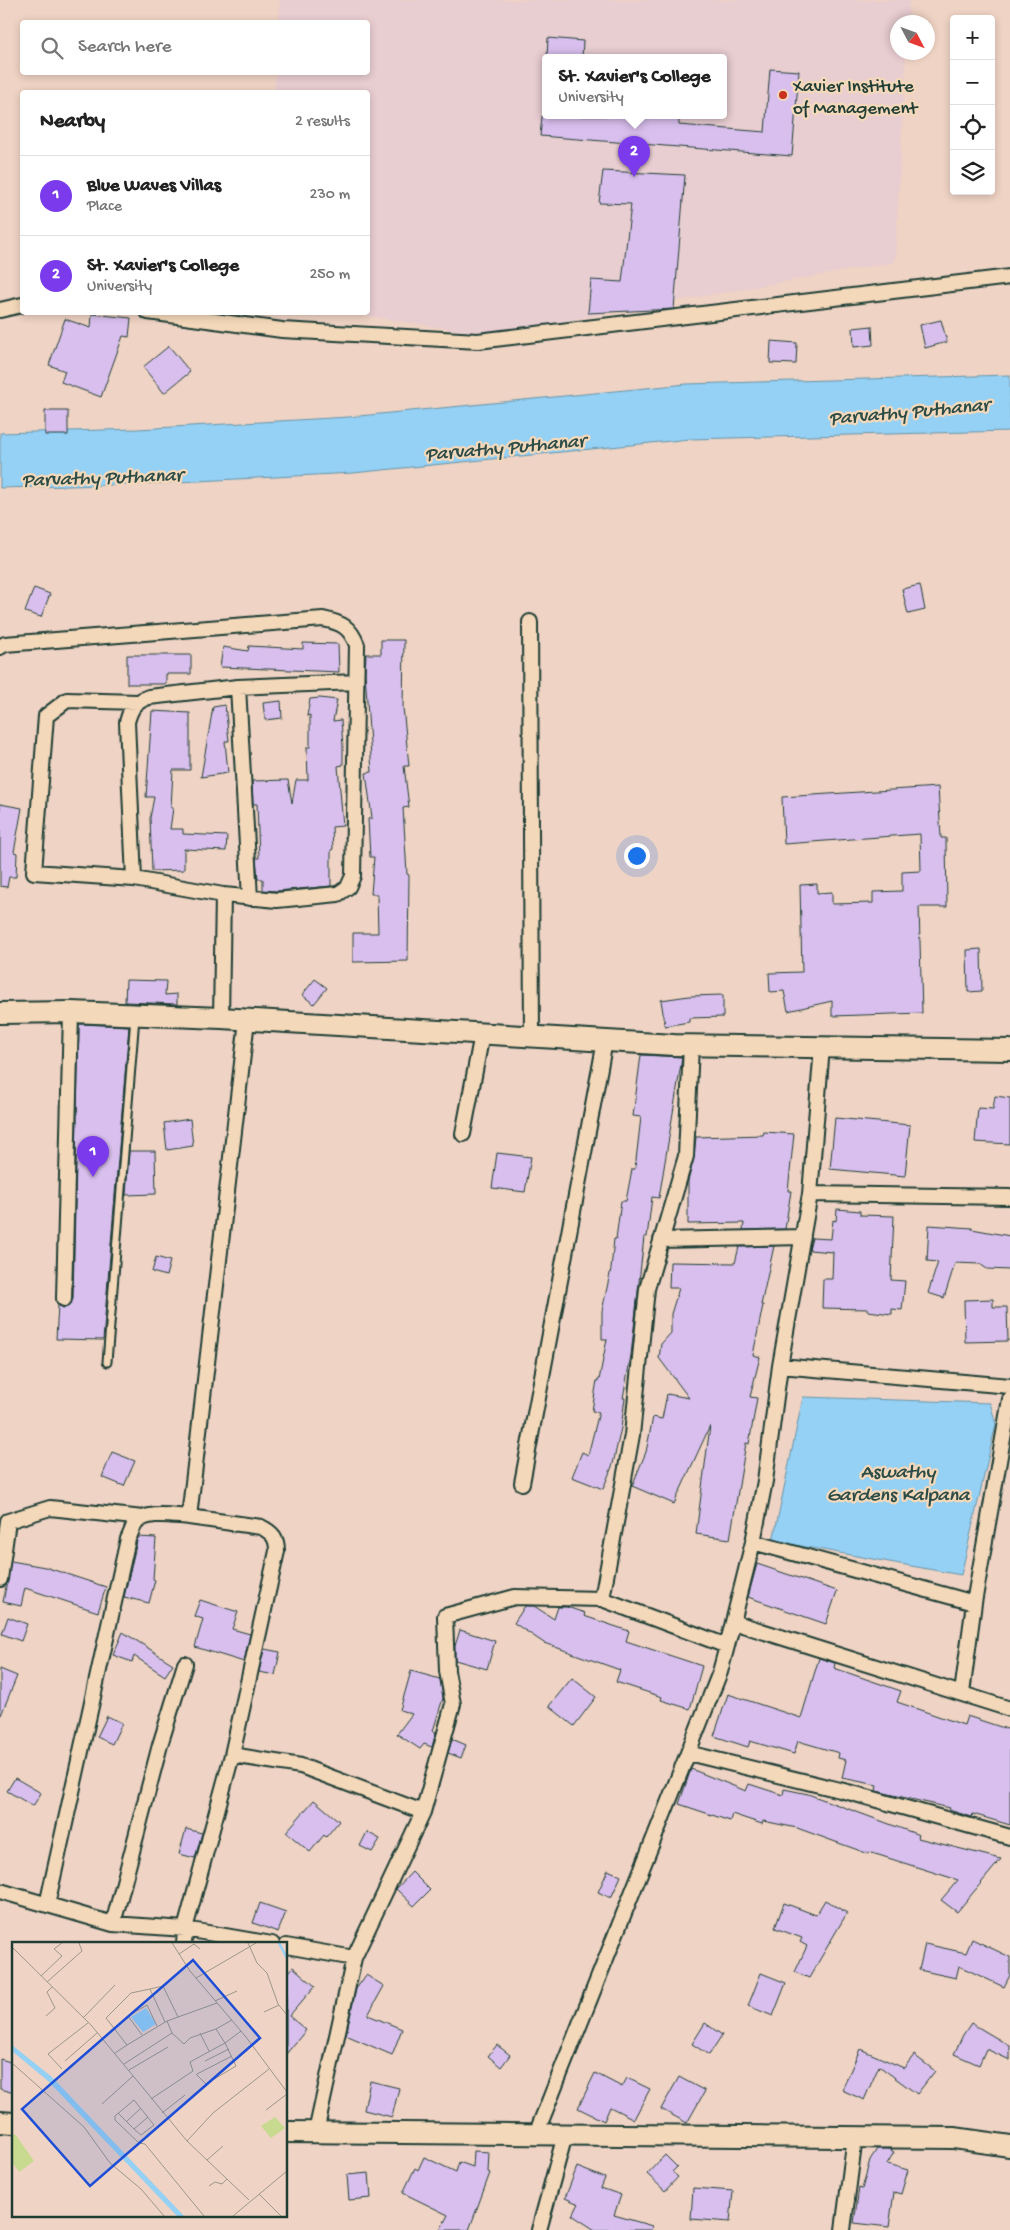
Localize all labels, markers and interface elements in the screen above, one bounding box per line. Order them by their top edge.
north arrow [890,15,935,60]
map controls [950,15,995,195]
button: + [950,15,995,60]
search box [20,20,370,75]
icon: search [38,34,66,62]
text: Search here [78,36,172,59]
popup [542,54,727,119]
button: − [950,60,995,105]
text: St. Xavier's College [559,66,710,89]
place label: Xavier Institute of Management [792,76,919,121]
text: University [559,89,624,108]
marker: Xavier Institute of Management [777,89,789,101]
button: locate [950,105,995,150]
text: Nearby [40,110,105,135]
text: 2 results [295,113,350,132]
pin: 2 [618,136,650,177]
button: layers [950,150,995,195]
text: Blue Waves Villas [87,175,221,198]
text: 1 [53,186,59,205]
text: 230 m [310,186,350,205]
text: Place [87,198,122,217]
text: St. Xavier's College [87,255,239,278]
text: 2 [52,266,60,285]
text: 250 m [310,266,350,285]
text: University [87,278,152,297]
water label: Parvathy Puthanar [828,395,994,432]
water label: Parvathy Puthanar [424,431,590,468]
water label: Parvathy Puthanar [21,465,187,494]
your location [624,843,650,869]
pin: 1 [77,1136,109,1177]
water label: Aswathy Gardens Kalpana [827,1462,971,1508]
inset map [12,1942,288,2218]

